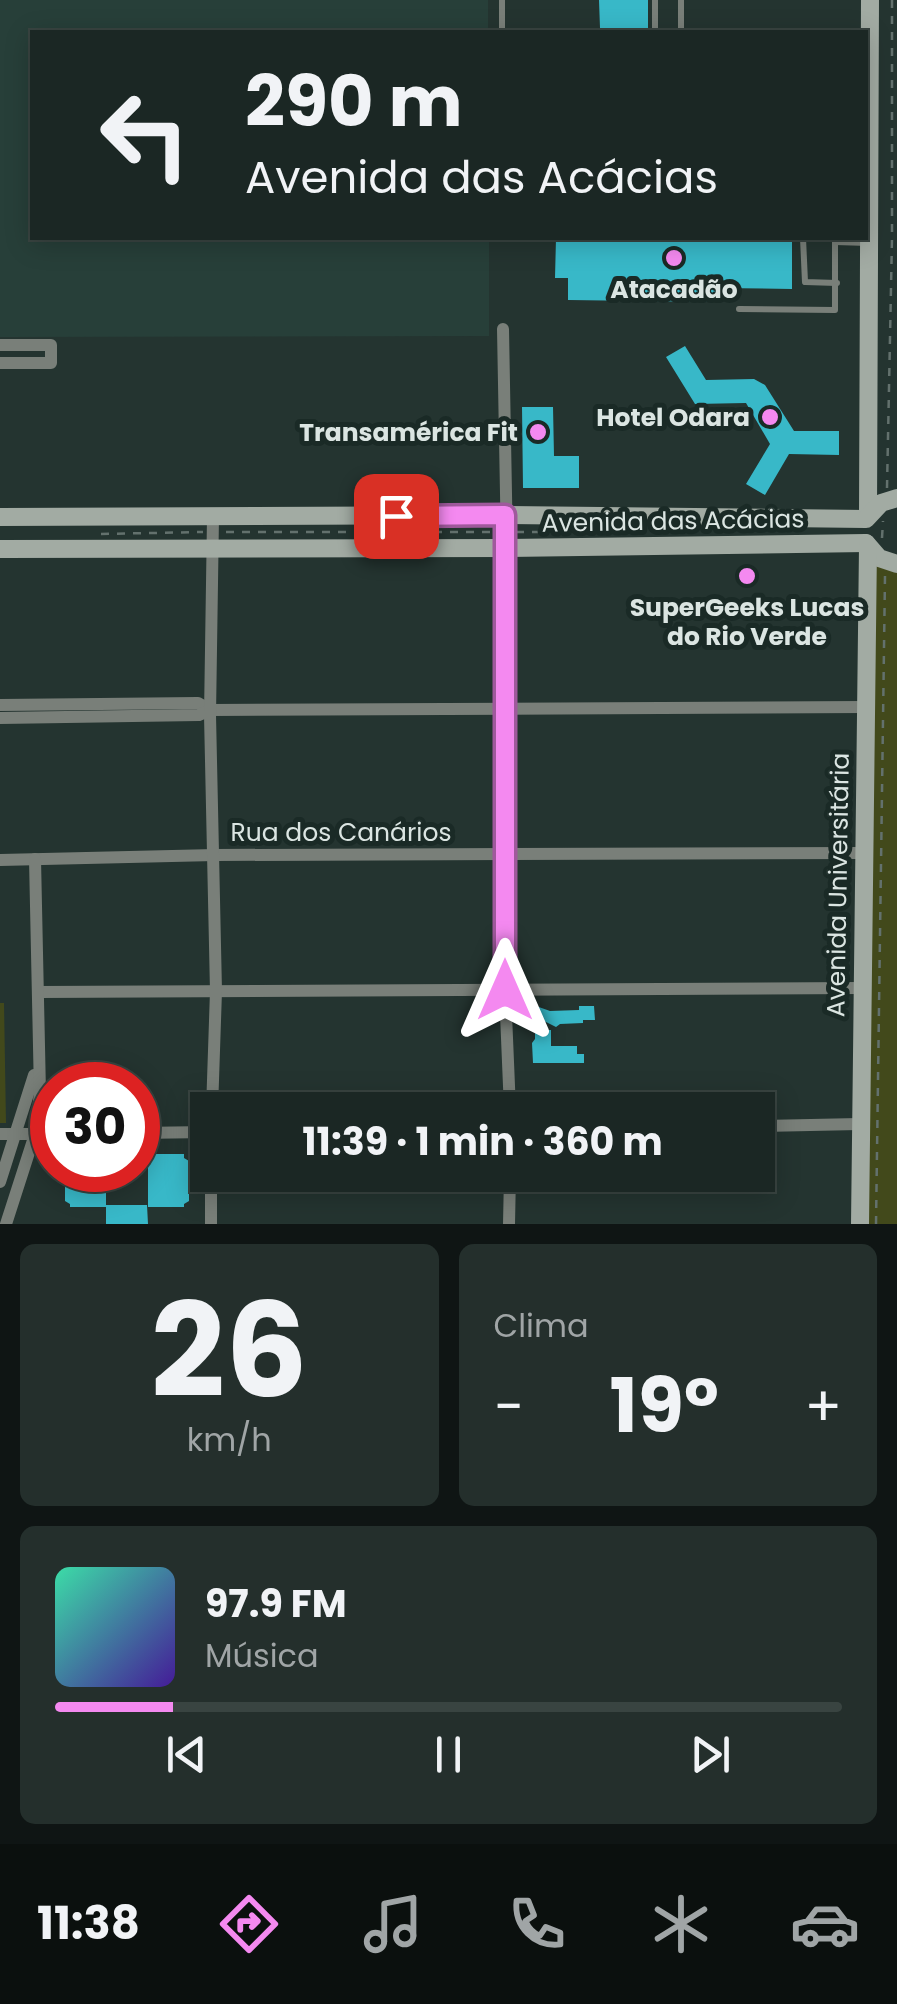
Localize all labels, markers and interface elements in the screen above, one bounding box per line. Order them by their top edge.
text: 290 m [245,52,463,151]
icon: left [80,70,210,200]
text: Avenida das Acácias [245,146,718,209]
marker: Atacadão [663,247,685,269]
place label: Atacadão [610,272,738,307]
place label: Hotel Odara [596,400,750,435]
marker: Hotel Odara [759,406,781,428]
place label: Transamérica Fit [299,415,518,450]
marker: Transamérica Fit [527,421,549,443]
pin [354,474,439,559]
icon: arrive [369,489,424,544]
street label: Avenida das Acácias [541,501,805,541]
marker: SuperGeeks Lucas do Rio Verde [736,565,758,587]
place label: SuperGeeks Lucas do Rio Verde [630,590,864,654]
street label: Avenida Universitária [818,752,858,1018]
street label: Rua dos Canários [230,815,452,850]
position arrow [453,938,557,1042]
speed limit sign: 30 [30,1062,160,1192]
text: 11:39 · 1 min · 360 m [302,1115,663,1168]
text: 26 [151,1259,308,1442]
text: Clima [494,1303,589,1348]
text: 19° [610,1353,719,1458]
text: − [494,1368,524,1445]
text: + [804,1368,842,1445]
text: km/h [187,1417,272,1462]
text: 97.9 FM [205,1577,347,1630]
text: Música [205,1633,319,1678]
icon: previous [159,1727,214,1782]
icon: pause [421,1727,476,1782]
icon: next [683,1727,738,1782]
icon: directions [214,1889,284,1959]
icon: music [358,1889,428,1959]
icon: phone [502,1889,572,1959]
icon: climate [646,1889,716,1959]
icon: car [790,1889,860,1959]
text: 11:38 [37,1892,140,1955]

